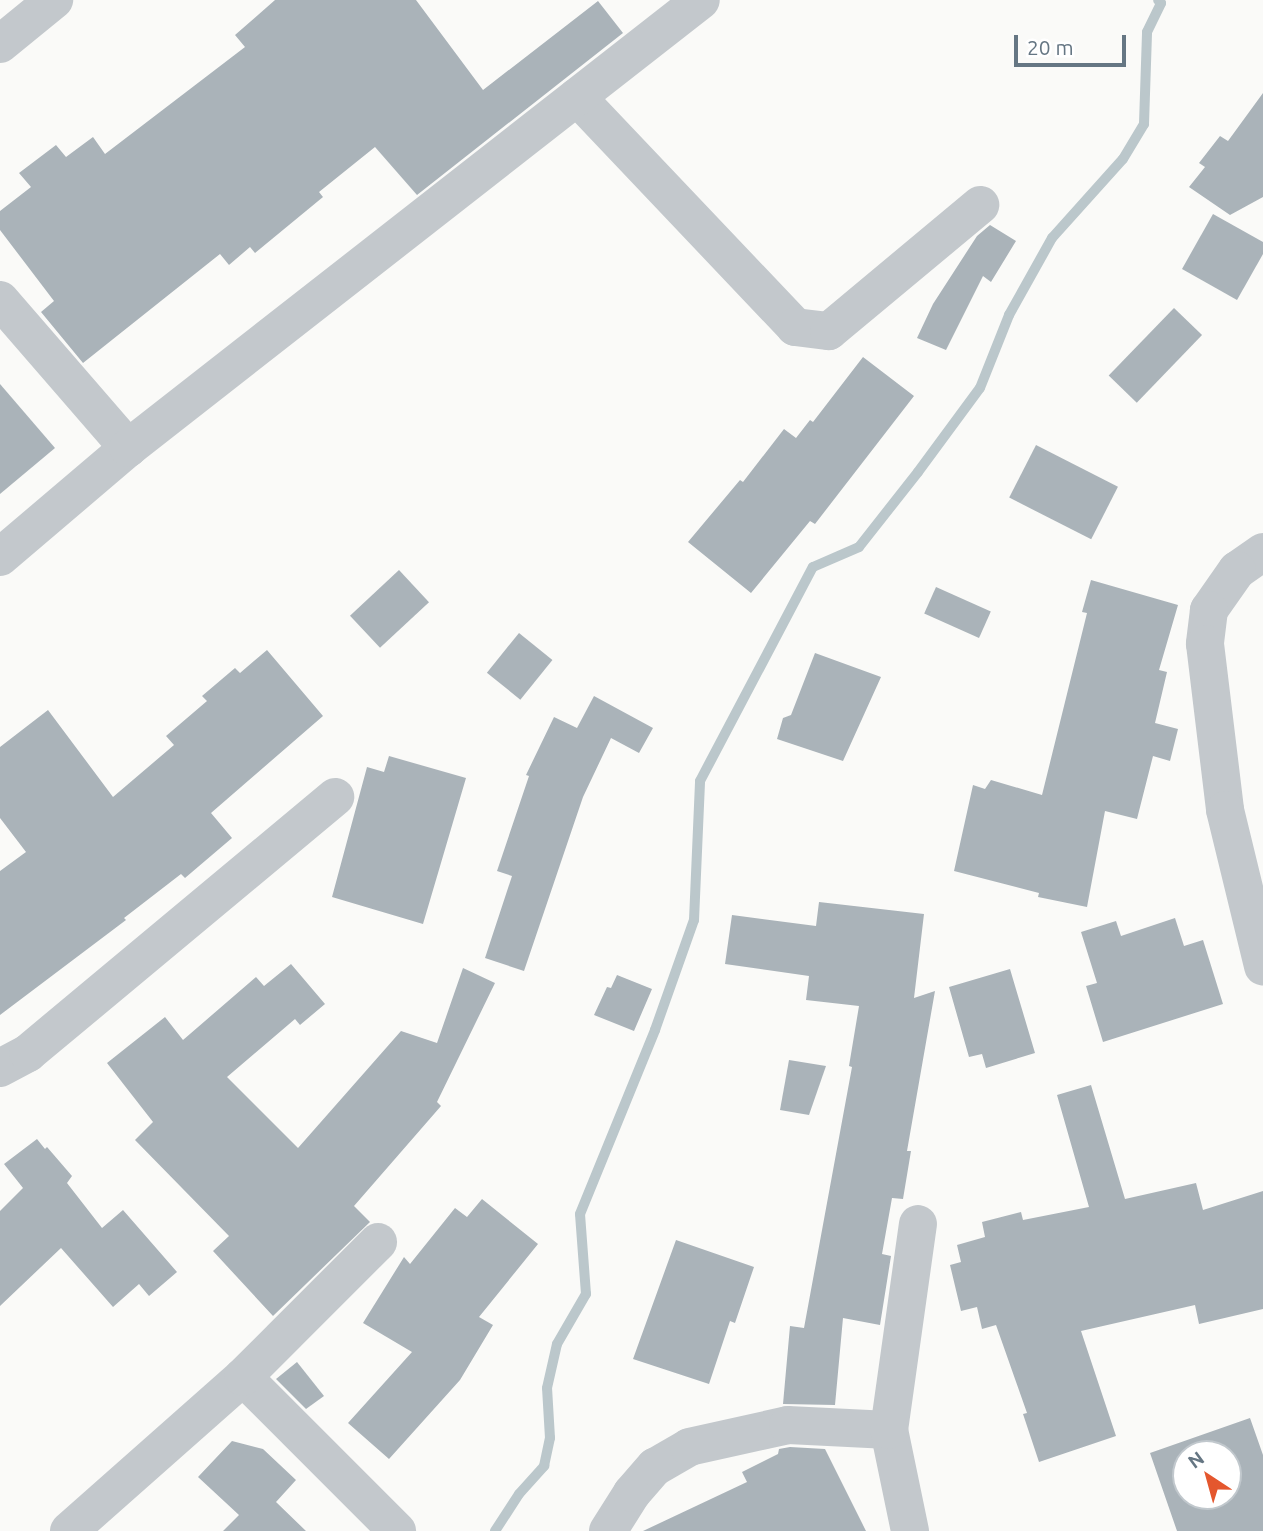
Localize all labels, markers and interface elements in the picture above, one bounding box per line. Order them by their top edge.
scale bar [1018,21,1130,65]
text: 20 m [1027,35,1074,59]
north arrow [1172,1440,1242,1510]
text: N [1184,1447,1208,1473]

